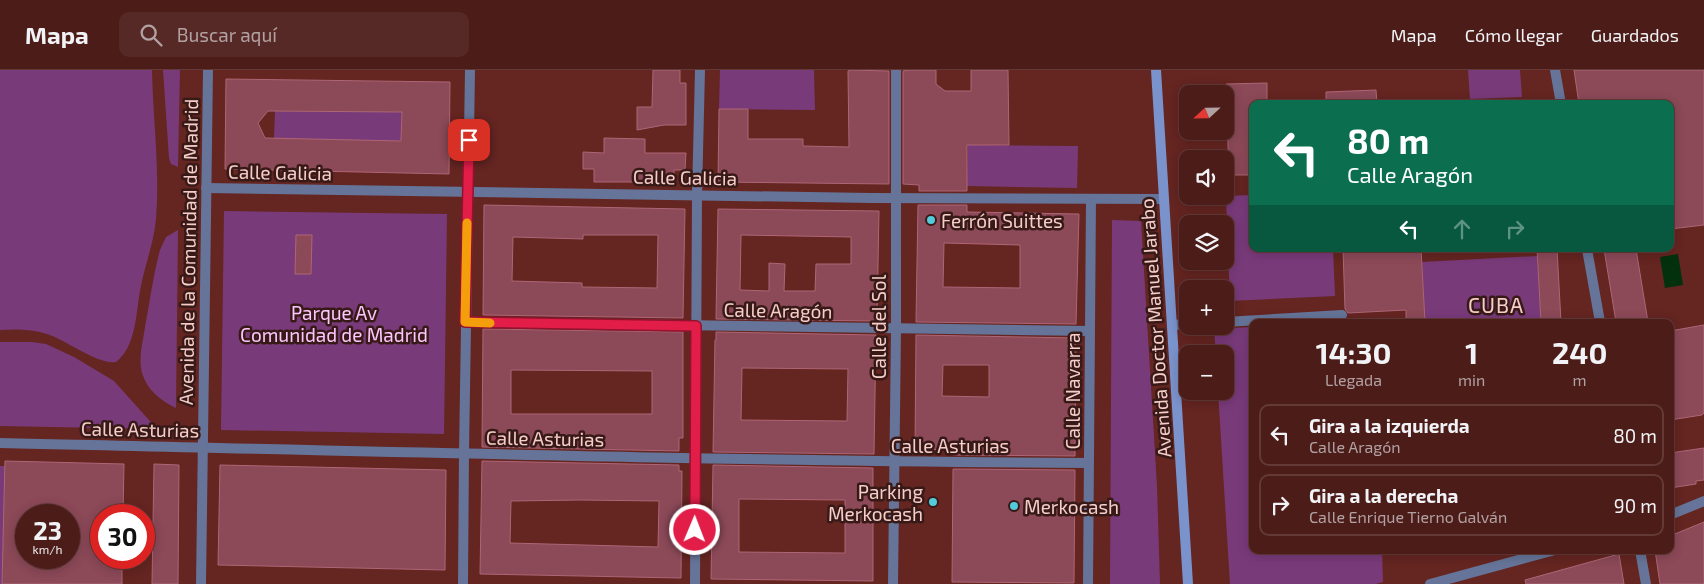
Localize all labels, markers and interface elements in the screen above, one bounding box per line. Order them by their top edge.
search box [119,12,469,57]
text: Mapa [25,20,89,49]
icon: search [137,21,165,49]
text: Buscar aquí [177,23,277,46]
text: Mapa [1391,24,1437,46]
text: Cómo llegar [1465,24,1563,46]
text: Guardados [1591,24,1679,46]
north arrow [1179,85,1234,140]
map controls [1179,85,1234,400]
street label: Avenida de la Comunidad de Madrid [174,99,202,405]
pin [448,119,490,161]
text: 80 m [1347,119,1429,161]
icon: left [1264,120,1329,185]
icon: arrive [455,126,483,154]
button: sound [1179,150,1234,205]
street label: Calle Galicia [228,160,332,184]
text: Calle Aragón [1347,161,1473,187]
street label: Calle Galicia [633,165,737,189]
street label: Avenida Doctor Manuel Jarabo [1134,198,1176,458]
place label: Ferrón Suittes [941,209,1063,232]
marker: Ferrón Suittes [925,214,937,226]
button: layers [1179,215,1234,270]
icon: left [1395,215,1423,243]
icon: ahead [1448,215,1476,243]
icon: right [1501,215,1529,243]
street label: Calle del Sol [867,274,890,379]
button: + [1179,280,1234,335]
district label: CUBA [1468,292,1524,317]
street label: Calle Aragón [723,298,833,322]
park label: Parque Av Comunidad de Madrid [240,301,428,346]
street label: Calle Navarra [1061,333,1084,449]
text: 14:30 [1316,334,1391,370]
text: 1 [1465,334,1478,370]
text: 240 [1552,334,1607,370]
button: − [1179,345,1234,400]
text: Llegada [1325,370,1382,389]
text: min [1458,370,1485,389]
text: m [1573,370,1587,389]
text: Gira a la izquierda [1309,414,1470,437]
street label: Calle Asturias [81,416,199,442]
icon: left [1266,421,1294,449]
text: 80 m [1613,424,1657,447]
street label: Calle Asturias [486,425,604,451]
street label: Calle Asturias [891,434,1009,457]
text: Calle Aragón [1309,437,1401,456]
place label: Parking Merkocash [828,480,923,525]
text: Gira a la derecha [1309,484,1458,507]
icon: right [1266,491,1294,519]
text: 90 m [1614,494,1657,517]
place label: Merkocash [1024,495,1119,518]
marker: Parking Merkocash [927,496,939,508]
marker: Merkocash [1008,500,1020,512]
position arrow [668,503,720,555]
speed limit sign: 30 [90,504,155,569]
text: Calle Enrique Tierno Galván [1309,507,1507,526]
text: 23 [33,515,62,545]
text: km/h [33,542,62,556]

